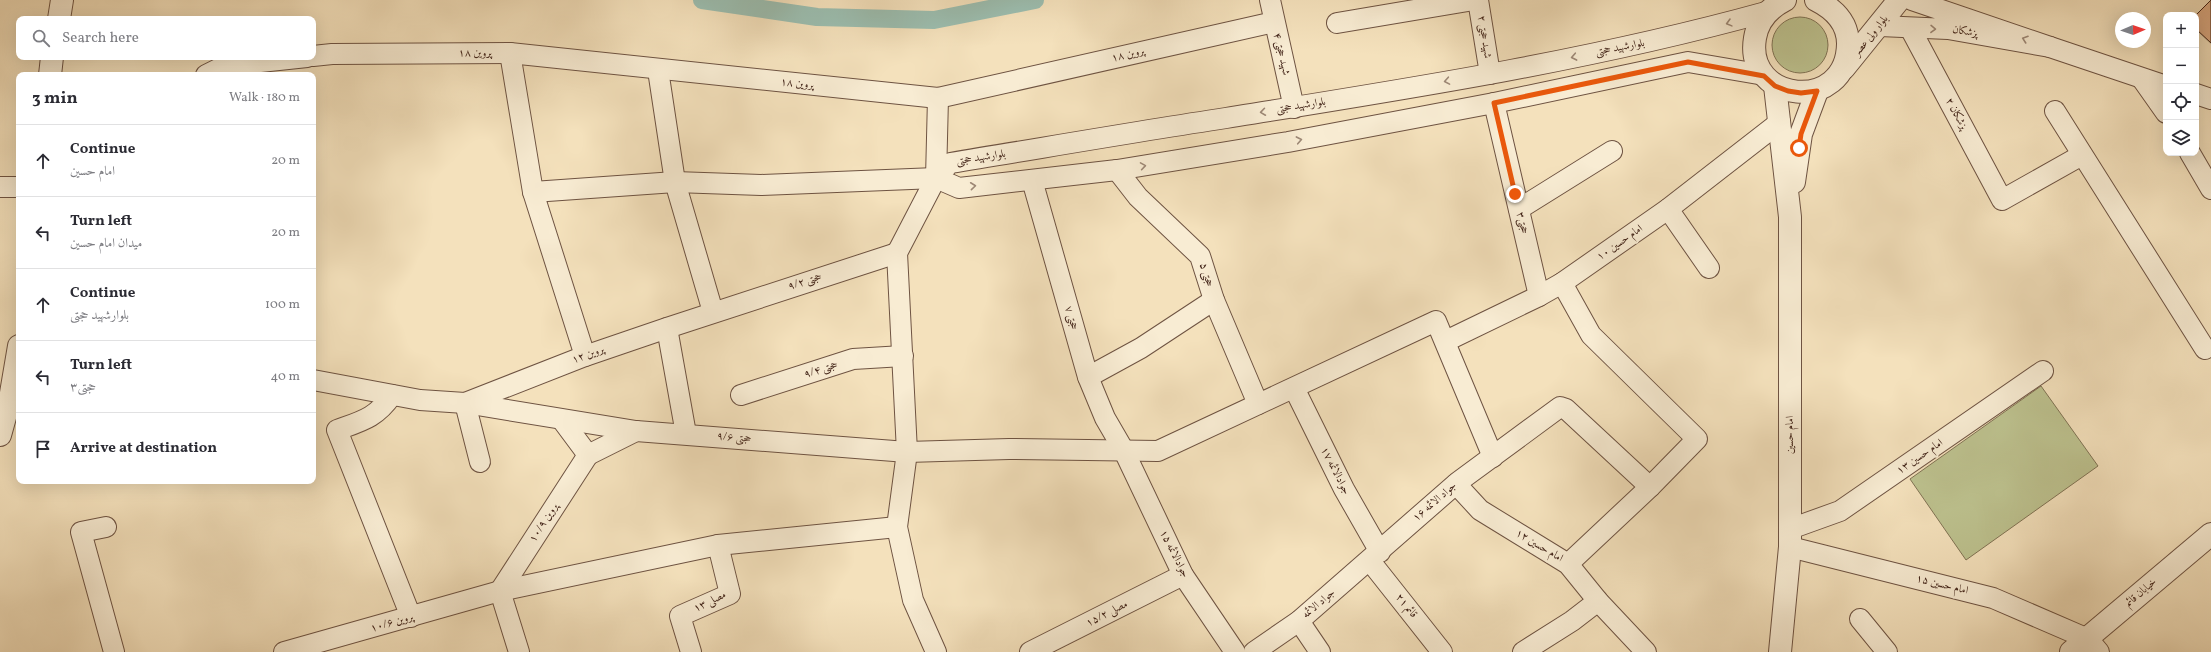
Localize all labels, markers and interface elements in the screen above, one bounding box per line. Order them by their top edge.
street label: بلوار ولی عصر [1849,12,1892,60]
north arrow [2115,12,2151,48]
map controls [2163,12,2199,156]
button: + [2163,12,2199,48]
street label: شهید حجتی ۲ [1473,14,1495,60]
search box [16,16,316,60]
one-way arrow [1725,18,1732,27]
street label: پزشکان [1951,22,1980,42]
one-way arrow [1930,24,1936,33]
icon: search [30,27,52,49]
text: Search here [62,28,139,49]
street label: شهید حجتی ۴ [1269,31,1293,77]
one-way arrow [2022,35,2029,43]
street label: بلوارشهید حجتی [1594,36,1646,60]
street label: پروین ۱۸ [1110,44,1147,66]
street label: پروین ۱۸ [458,46,493,61]
button: − [2163,48,2199,84]
one-way arrow [1571,52,1578,60]
street label: پروین ۱۸ [780,75,815,93]
one-way arrow [1444,76,1450,85]
button: locate [2163,84,2199,120]
text: 3 min [32,87,78,110]
text: Walk · 180 m [229,89,300,107]
street label: بلوارشهید حجتی [1275,95,1327,117]
street label: پزشکان ۲ [1941,95,1971,134]
one-way arrow [1260,107,1267,116]
button: layers [2163,120,2199,156]
one-way arrow [1296,136,1303,145]
text: Continue [70,139,135,160]
route start [1790,139,1808,157]
street label: بلوارشهید حجتی [955,147,1007,169]
icon: ahead [32,150,54,172]
text: 20 m [271,152,300,170]
one-way arrow [1140,162,1147,170]
text: امام حسین [70,163,115,181]
one-way arrow [970,182,976,191]
route end [1506,185,1524,203]
street label: حجتی۳ [1512,210,1532,236]
text: Turn left [70,211,132,232]
icon: left [32,222,54,244]
street label: ۱۰ امام حسین [1594,222,1647,265]
text: 20 m [271,224,300,242]
text: میدان امام حسین [70,235,142,253]
street label: حجتی ۵ [1195,261,1217,289]
street label: حجتی ۹/۲ [786,269,824,295]
text: Continue [70,283,135,304]
icon: ahead [32,294,54,316]
text: 100 m [265,296,300,314]
street label: حجتی ۷ [1060,304,1082,332]
text: بلوارشهید حجتی [70,307,129,325]
street label: پروین ۱۲ [570,342,607,368]
text: Turn left [70,355,132,376]
street label: حجتی ۹/۴ [802,357,840,383]
icon: left [32,366,54,388]
text: 40 m [271,368,300,386]
text: حجتی۳ [70,379,96,397]
street label: امام حسین [1783,416,1799,454]
street label: حجتی ۹/۶ [716,429,752,447]
street label: امام حسین ۱۳ [1894,436,1947,479]
icon: arrive [32,438,54,460]
text: Arrive at destination [70,438,217,459]
street label: جوادالائمه ۱۷ [1317,444,1353,498]
street label: جواد الائمه ۱۶ [1410,479,1460,525]
street label: پروین ۱۰/۹ [526,500,563,545]
street label: امام حسین ۱۲ [1512,526,1566,567]
street label: جوادالائمه ۱۵ [1156,527,1192,581]
street label: امام حسین ۱۵ [1914,571,1970,600]
street label: خیابان قائم [2122,575,2161,612]
street label: جواد الائمه [1299,586,1339,622]
street label: مصلی ۱۳ [691,588,729,616]
street label: قائم ۲۱ [1391,591,1420,622]
street label: مصلی ۱۵/۲ [1084,597,1130,631]
street label: پروین ۱۰/۶ [369,609,416,636]

